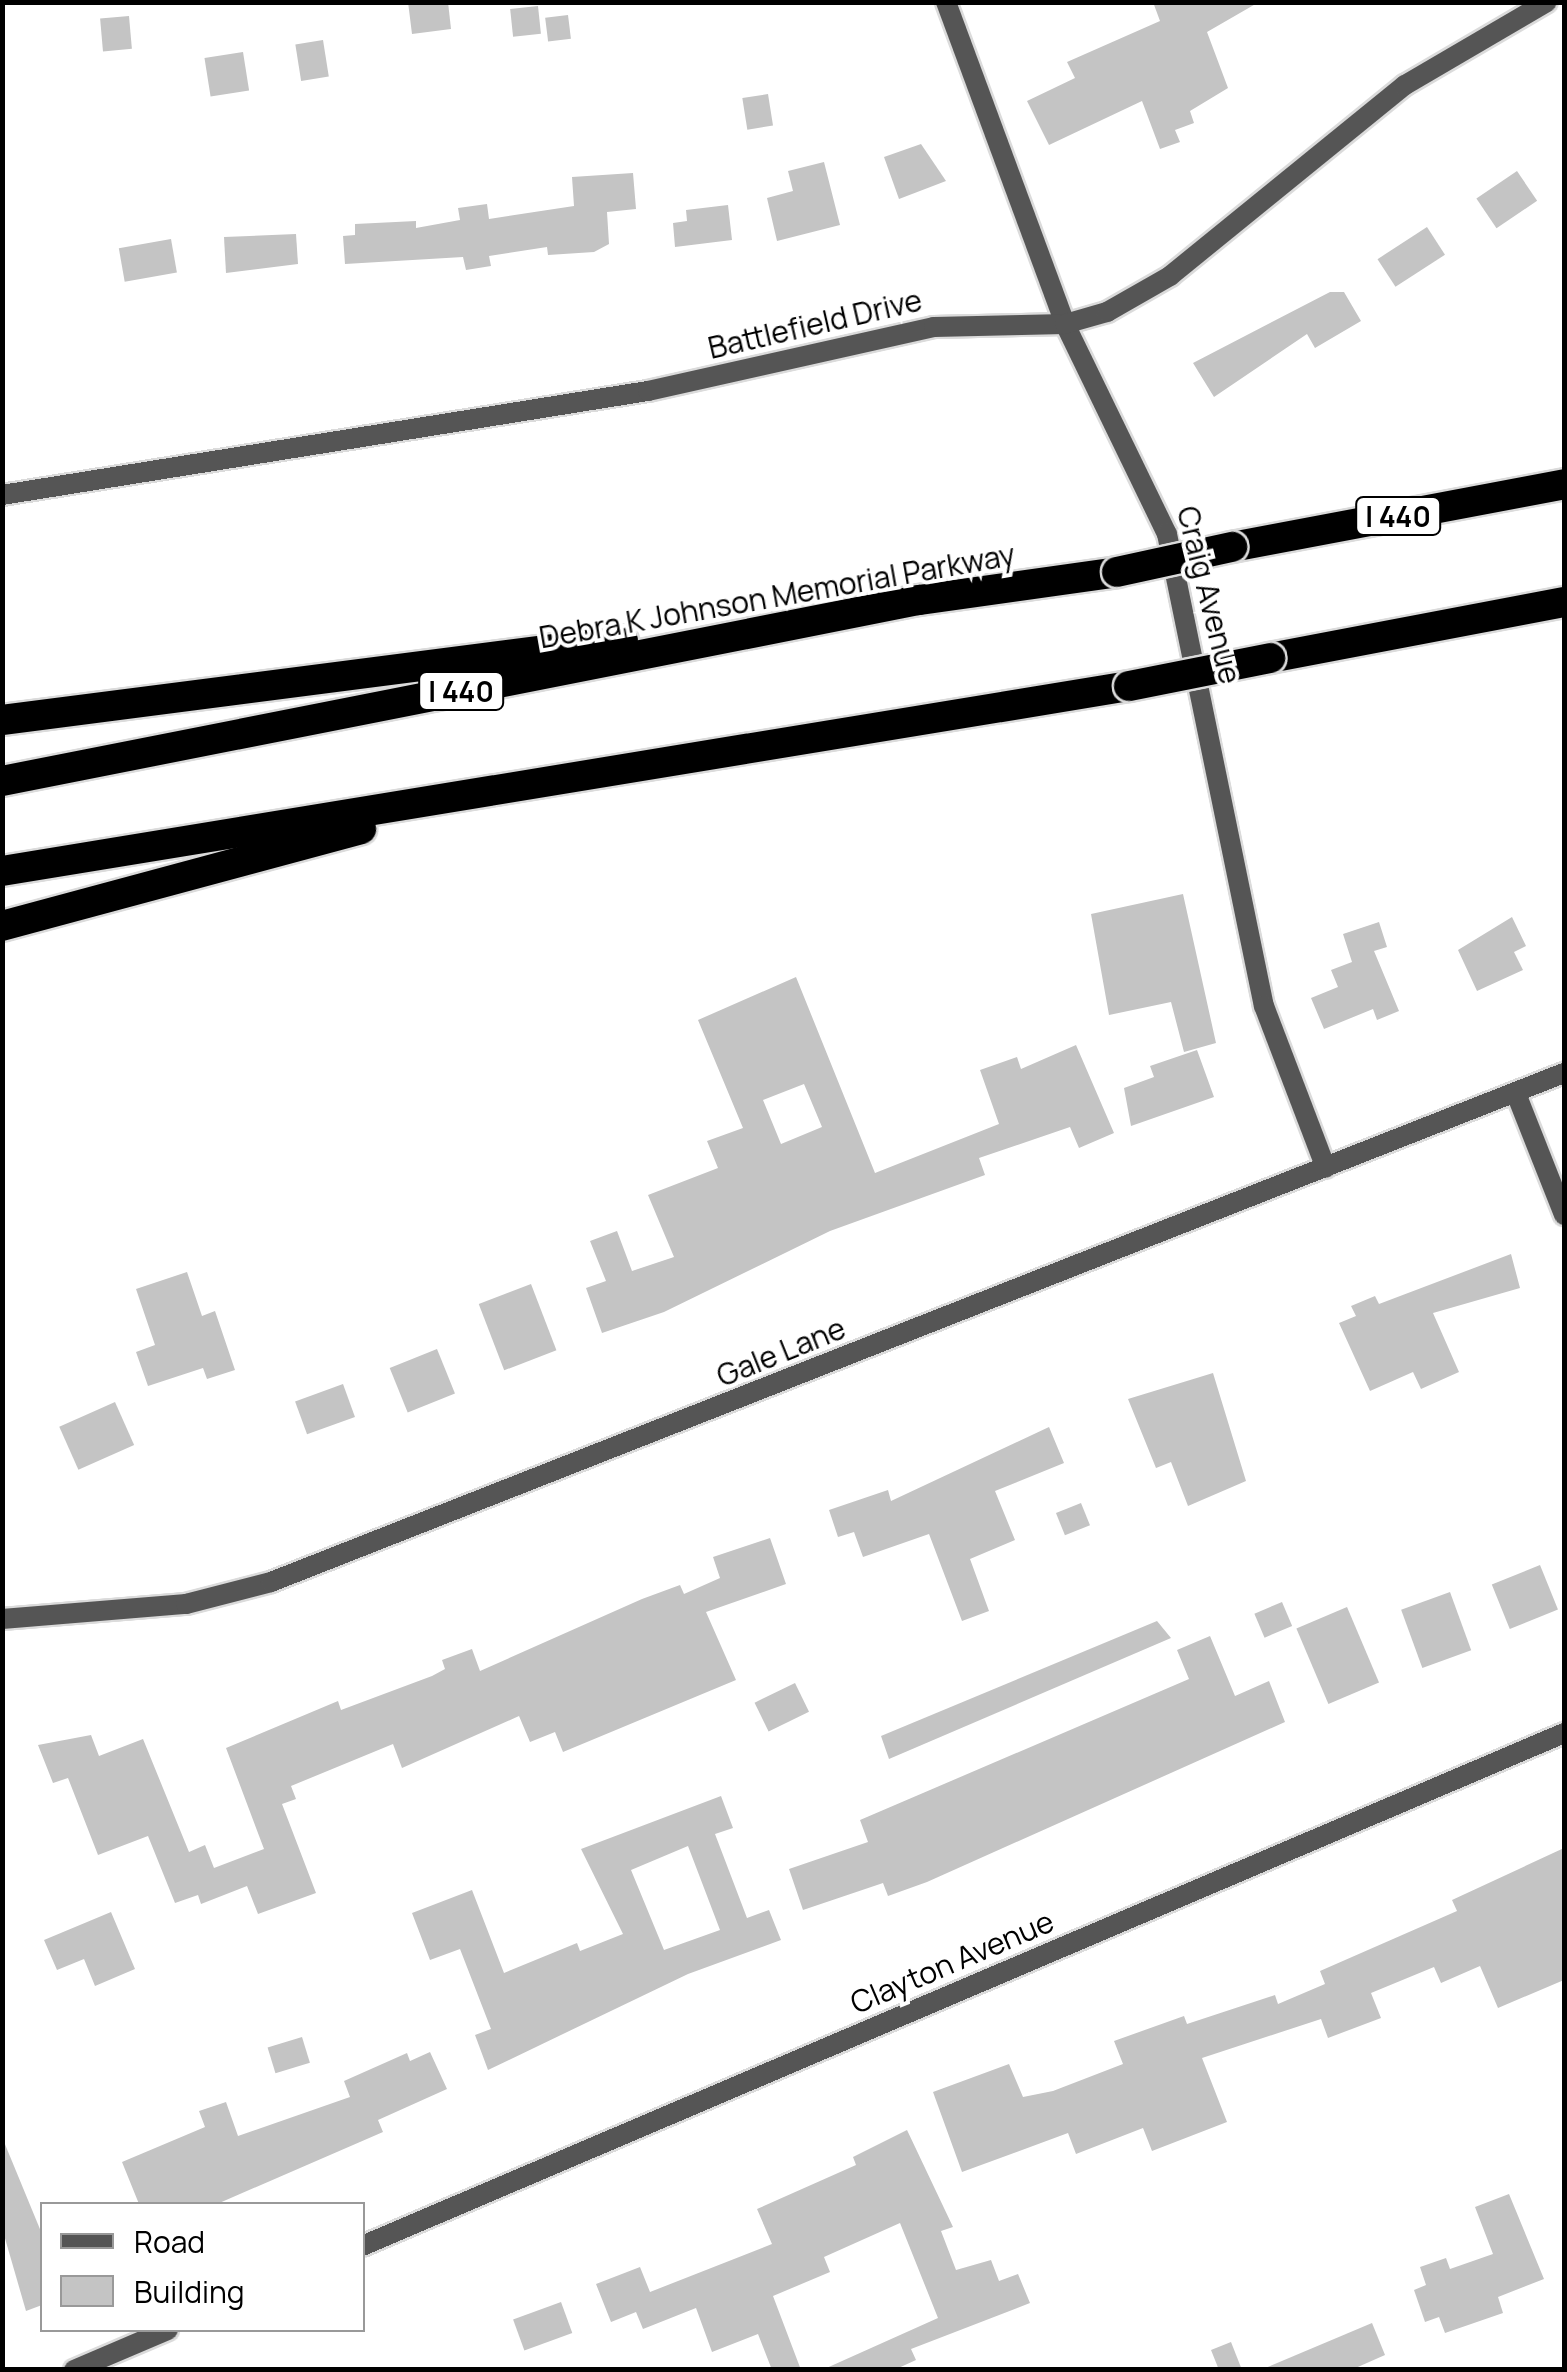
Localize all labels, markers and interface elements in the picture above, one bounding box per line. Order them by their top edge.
street label: Battlefield Drive [705,282,925,366]
road number: I 440 [1353,493,1443,539]
street label: Craig Avenue [1170,502,1248,688]
street label: Debra K Johnson Memorial Parkway [536,536,1018,656]
road number: I 440 [416,668,506,714]
street label: Gale Lane [711,1310,851,1394]
street label: Clayton Avenue [845,1903,1059,2021]
legend [40,2202,365,2332]
text: Road [134,2221,205,2262]
text: Building [134,2271,245,2312]

